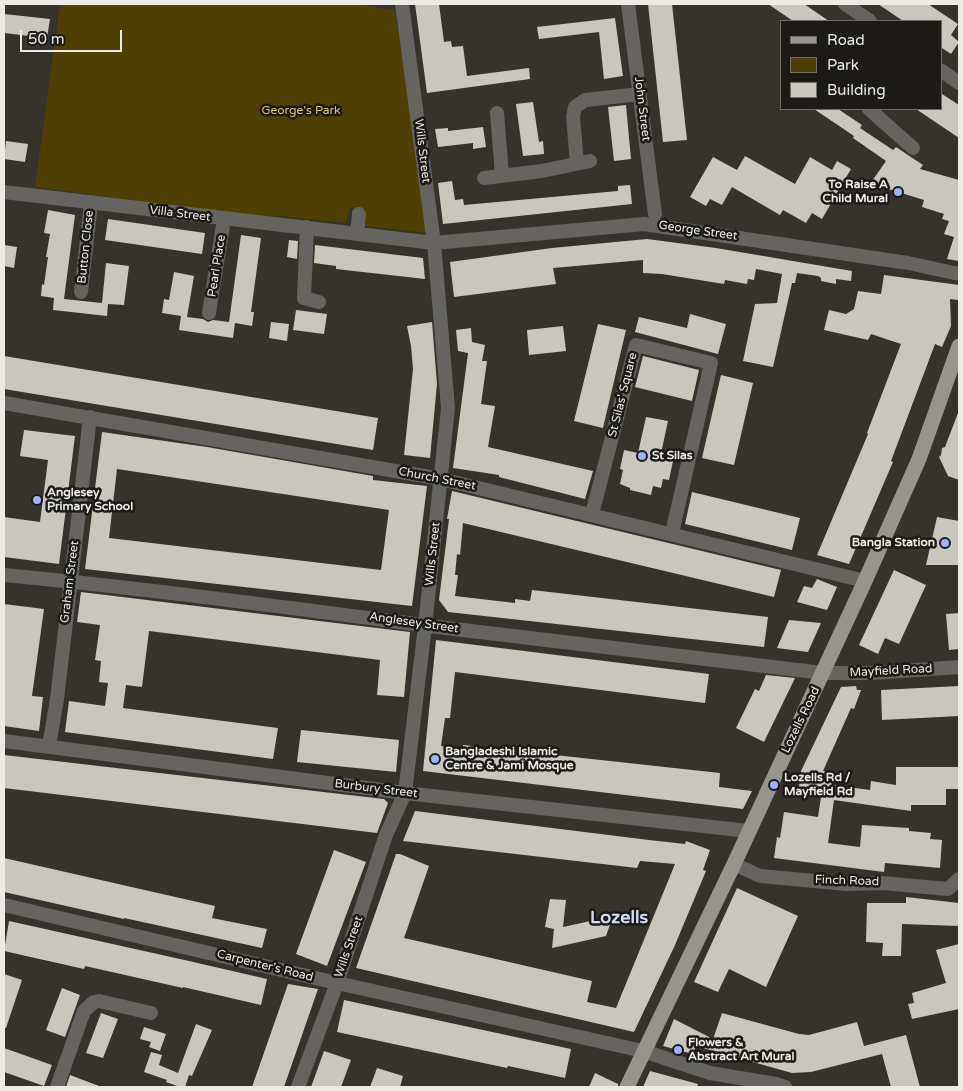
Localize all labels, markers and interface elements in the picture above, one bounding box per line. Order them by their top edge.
scale bar [22,20,125,52]
legend [780,20,943,110]
text: 50 m [28,30,65,48]
text: Road [827,31,865,49]
text: Park [827,56,859,74]
street label: John Street [631,76,653,142]
text: Building [827,81,886,99]
park label: George's Park [261,104,341,118]
street label: Wills Street [411,118,433,184]
place label: To Raise A Child Mural [823,178,888,206]
marker: To Raise A Child Mural [892,186,904,198]
street label: Villa Street [149,203,211,225]
street label: Button Close [75,210,97,284]
street label: George Street [658,218,738,244]
street label: Pearl Place [205,234,229,298]
street label: St Silas' Square [606,351,640,439]
place label: St Silas [652,449,693,463]
marker: St Silas [636,450,648,462]
street label: Church Street [397,464,477,494]
place label: Anglesey Primary School [47,486,133,514]
marker: Anglesey Primary School [31,494,43,506]
street label: Wills Street [422,521,444,587]
place label: Bangla Station [852,536,935,550]
marker: Bangla Station [939,537,951,549]
street label: Graham Street [58,540,82,624]
street label: Anglesey Street [368,610,460,636]
street label: Mayfield Road [849,662,933,680]
street label: Lozells Road [779,684,823,756]
place label: Bangladeshi Islamic Centre & Jami Mosque [445,745,574,773]
marker: Bangladeshi Islamic Centre & Jami Mosque [429,753,441,765]
place label: Lozells Rd / Mayfield Rd [784,771,853,799]
street label: Burbury Street [334,777,418,801]
marker: Lozells Rd / Mayfield Rd [768,779,780,791]
street label: Finch Road [815,873,879,889]
district label: Lozells [590,907,648,929]
street label: Wills Street [332,914,366,980]
street label: Carpenter's Road [215,947,315,985]
place label: Flowers & Abstract Art Mural [688,1036,794,1064]
marker: Flowers & Abstract Art Mural [672,1044,684,1056]

